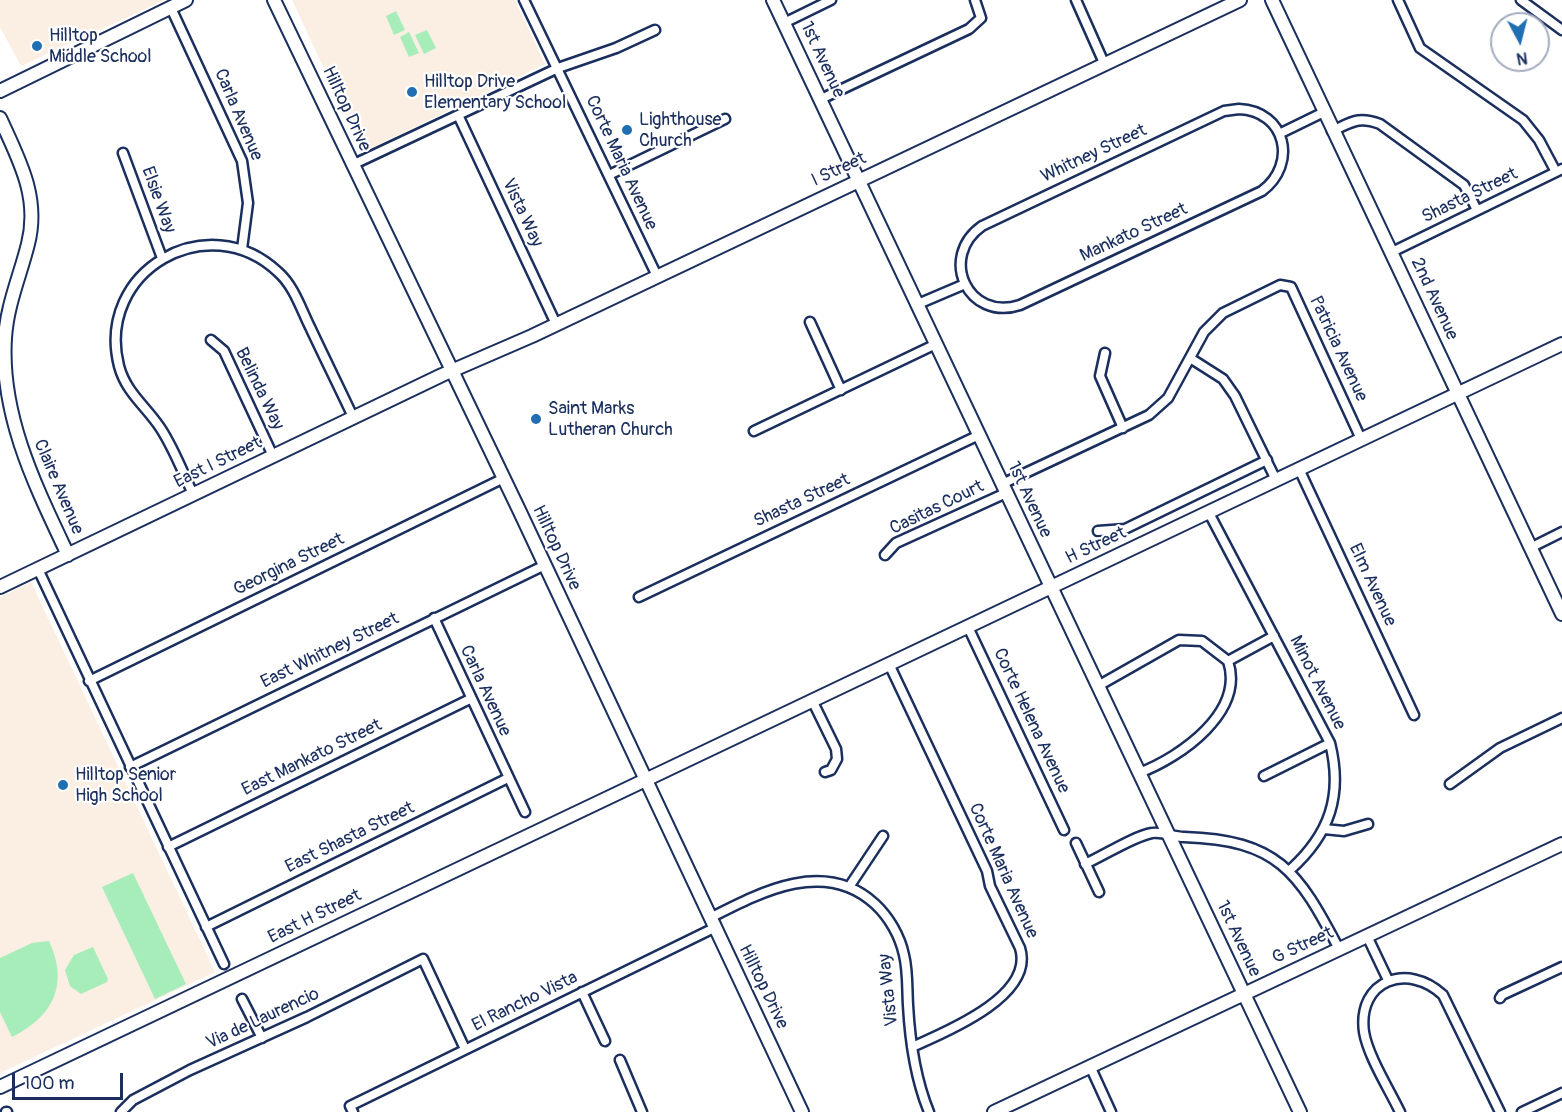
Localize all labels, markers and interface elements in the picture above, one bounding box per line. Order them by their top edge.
north arrow [1490,12,1550,72]
street label: 1st Avenue [795,18,849,102]
place label: Hilltop Middle School [49,25,152,68]
marker: Hilltop Middle School [30,39,44,53]
text: N [1515,47,1529,68]
street label: Hilltop Drive [317,63,375,155]
street label: Carla Avenue [209,66,267,164]
place label: Hilltop Drive Elementary School [424,71,566,113]
marker: Hilltop Drive Elementary School [405,85,419,99]
street label: Corte Maria Avenue [580,92,662,234]
place label: Lighthouse Church [639,109,721,152]
street label: Whitney Street [1038,120,1150,188]
marker: Lighthouse Church [620,123,634,137]
street label: I Street [808,148,870,192]
street label: Elsie Way [136,164,180,236]
street label: Shasta Street [1419,164,1521,228]
street label: Vista Way [497,175,547,251]
street label: Mankato Street [1077,199,1191,267]
street label: 2nd Avenue [1406,254,1462,344]
street label: Patricia Avenue [1304,293,1372,405]
street label: Belinda Way [230,344,288,434]
place label: Saint Marks Lutheran Church [548,398,673,440]
marker: Saint Marks Lutheran Church [529,412,543,426]
street label: East I Street [171,433,265,493]
street label: Claire Avenue [28,436,88,538]
street label: 1st Avenue [1002,458,1056,542]
street label: Shasta Street [750,469,854,533]
street label: Casitas Court [887,476,987,540]
street label: Hilltop Drive [527,502,585,594]
street label: H Street [1062,523,1130,569]
street label: Georgina Street [230,529,348,601]
street label: Elm Avenue [1343,540,1401,630]
street label: East Whitney Street [257,608,403,694]
street label: Minot Avenue [1284,632,1350,734]
street label: Carla Avenue [455,642,515,740]
street label: Corte Helena Avenue [988,645,1074,797]
street label: East Mankato Street [239,715,385,801]
place label: Hilltop Senior High School [75,764,176,806]
marker: Hilltop Senior High School [56,778,70,792]
street label: East Shasta Street [282,797,418,879]
street label: Corte Maria Avenue [963,800,1043,942]
street label: East H Street [265,885,365,949]
street label: 1st Avenue [1211,897,1265,981]
street label: G Street [1269,923,1337,969]
street label: Hilltop Drive [733,941,793,1033]
street label: Vista Way [874,953,904,1027]
street label: El Rancho Vista [469,967,581,1037]
street label: Via de Laurencio [203,983,323,1055]
scale bar [15,1061,126,1099]
text: 100 m [23,1072,75,1095]

